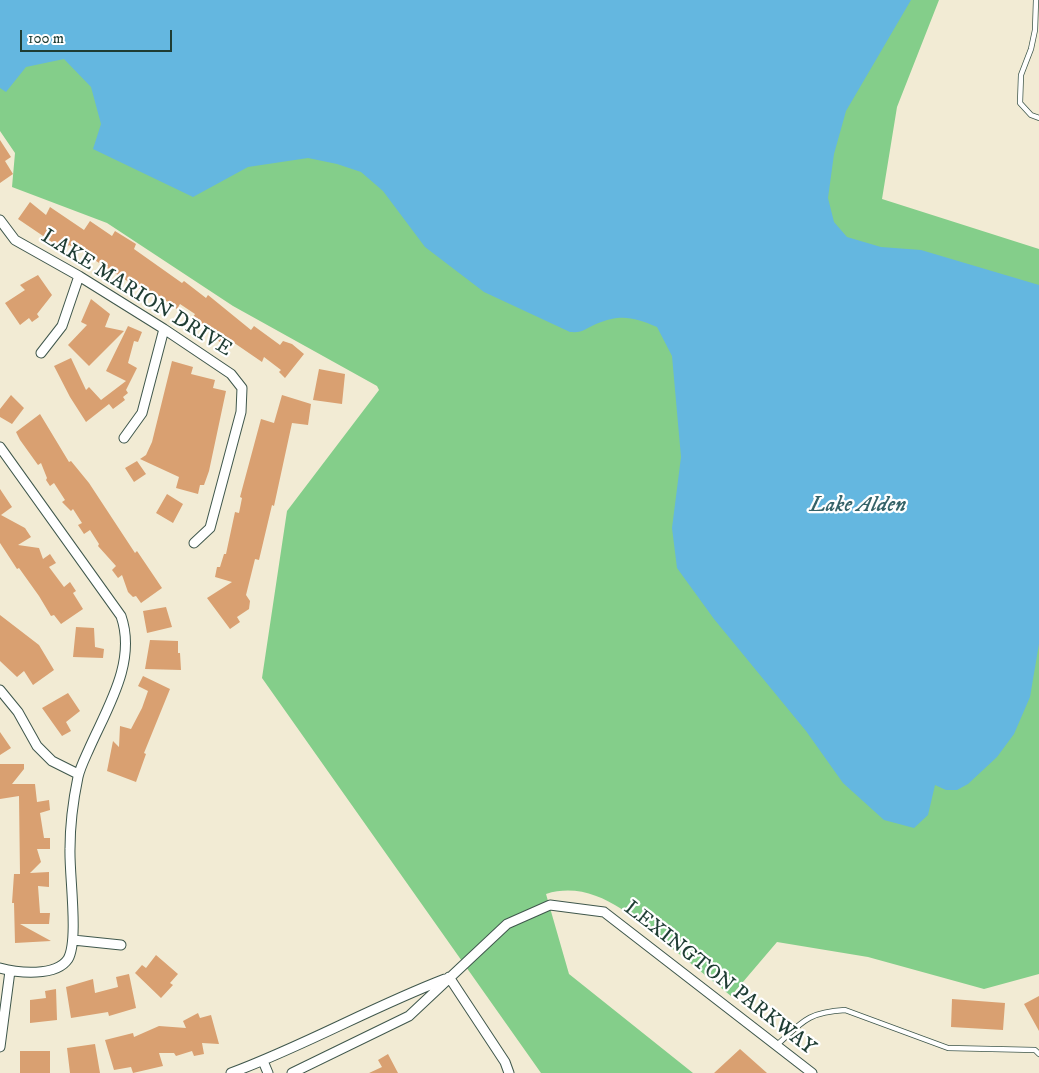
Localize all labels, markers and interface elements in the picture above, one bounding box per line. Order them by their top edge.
scale bar [22,20,175,52]
text: 100 m [28,29,64,48]
street label: LAKE MARION DRIVE [36,225,236,363]
water label: Lake Alden [810,493,906,519]
street label: LEXINGTON PARKWAY [618,896,820,1062]

